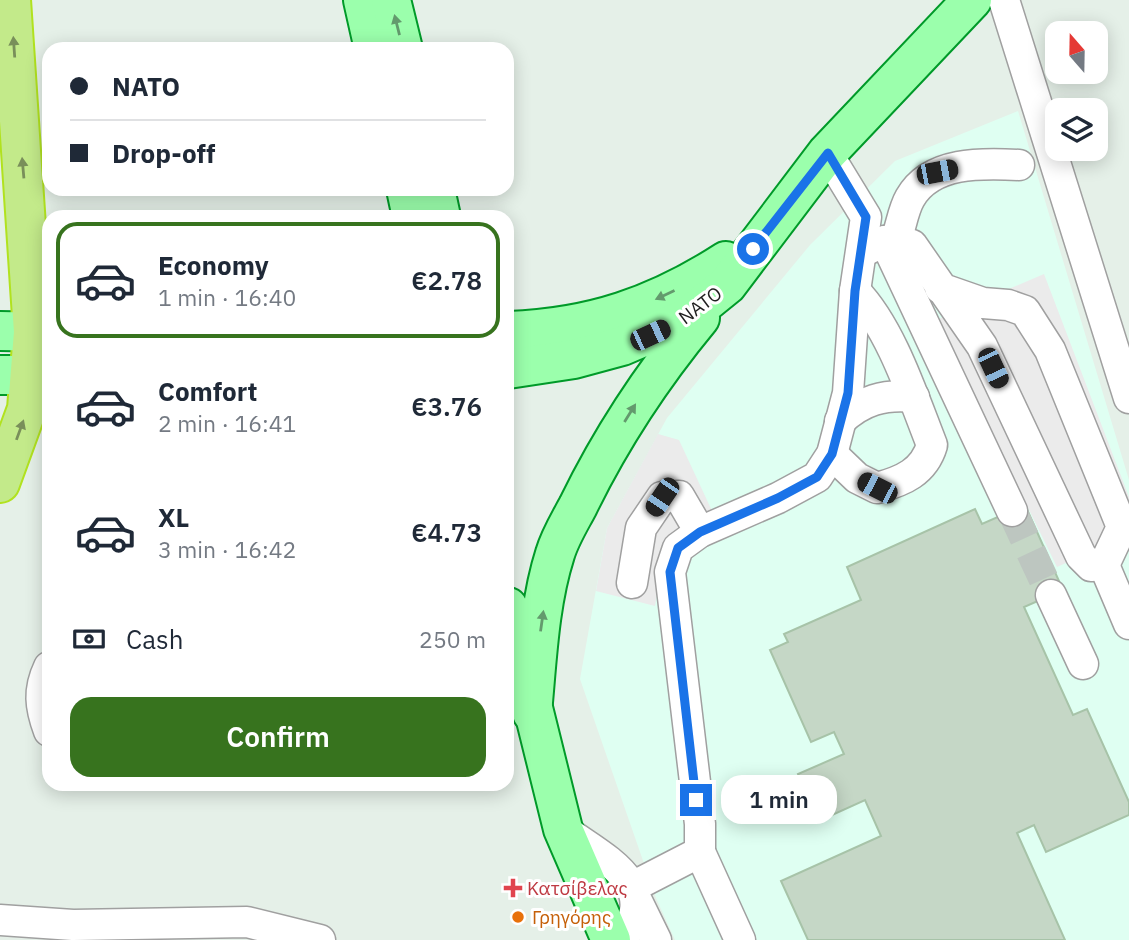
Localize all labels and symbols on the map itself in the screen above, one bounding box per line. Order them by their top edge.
one-way arrow [391,13,402,35]
north arrow [1045,21,1108,84]
one-way arrow [8,36,19,58]
one-way arrow [17,157,28,179]
car [915,158,960,186]
route start [737,233,769,265]
street label: ΝΑΤΟ [673,281,727,329]
one-way arrow [655,289,675,301]
car [627,317,674,353]
car [975,345,1012,391]
one-way arrow [623,403,636,423]
one-way arrow [15,420,26,441]
car [854,469,901,507]
car [642,474,683,520]
one-way arrow [537,609,548,631]
callout: 1 min [720,776,836,824]
route end [680,784,712,816]
place label: Κατσίβελας [527,876,628,900]
marker: Κατσίβελας [505,880,521,896]
place label: Γρηγόρης [532,905,611,929]
marker: Γρηγόρης [510,909,526,925]

